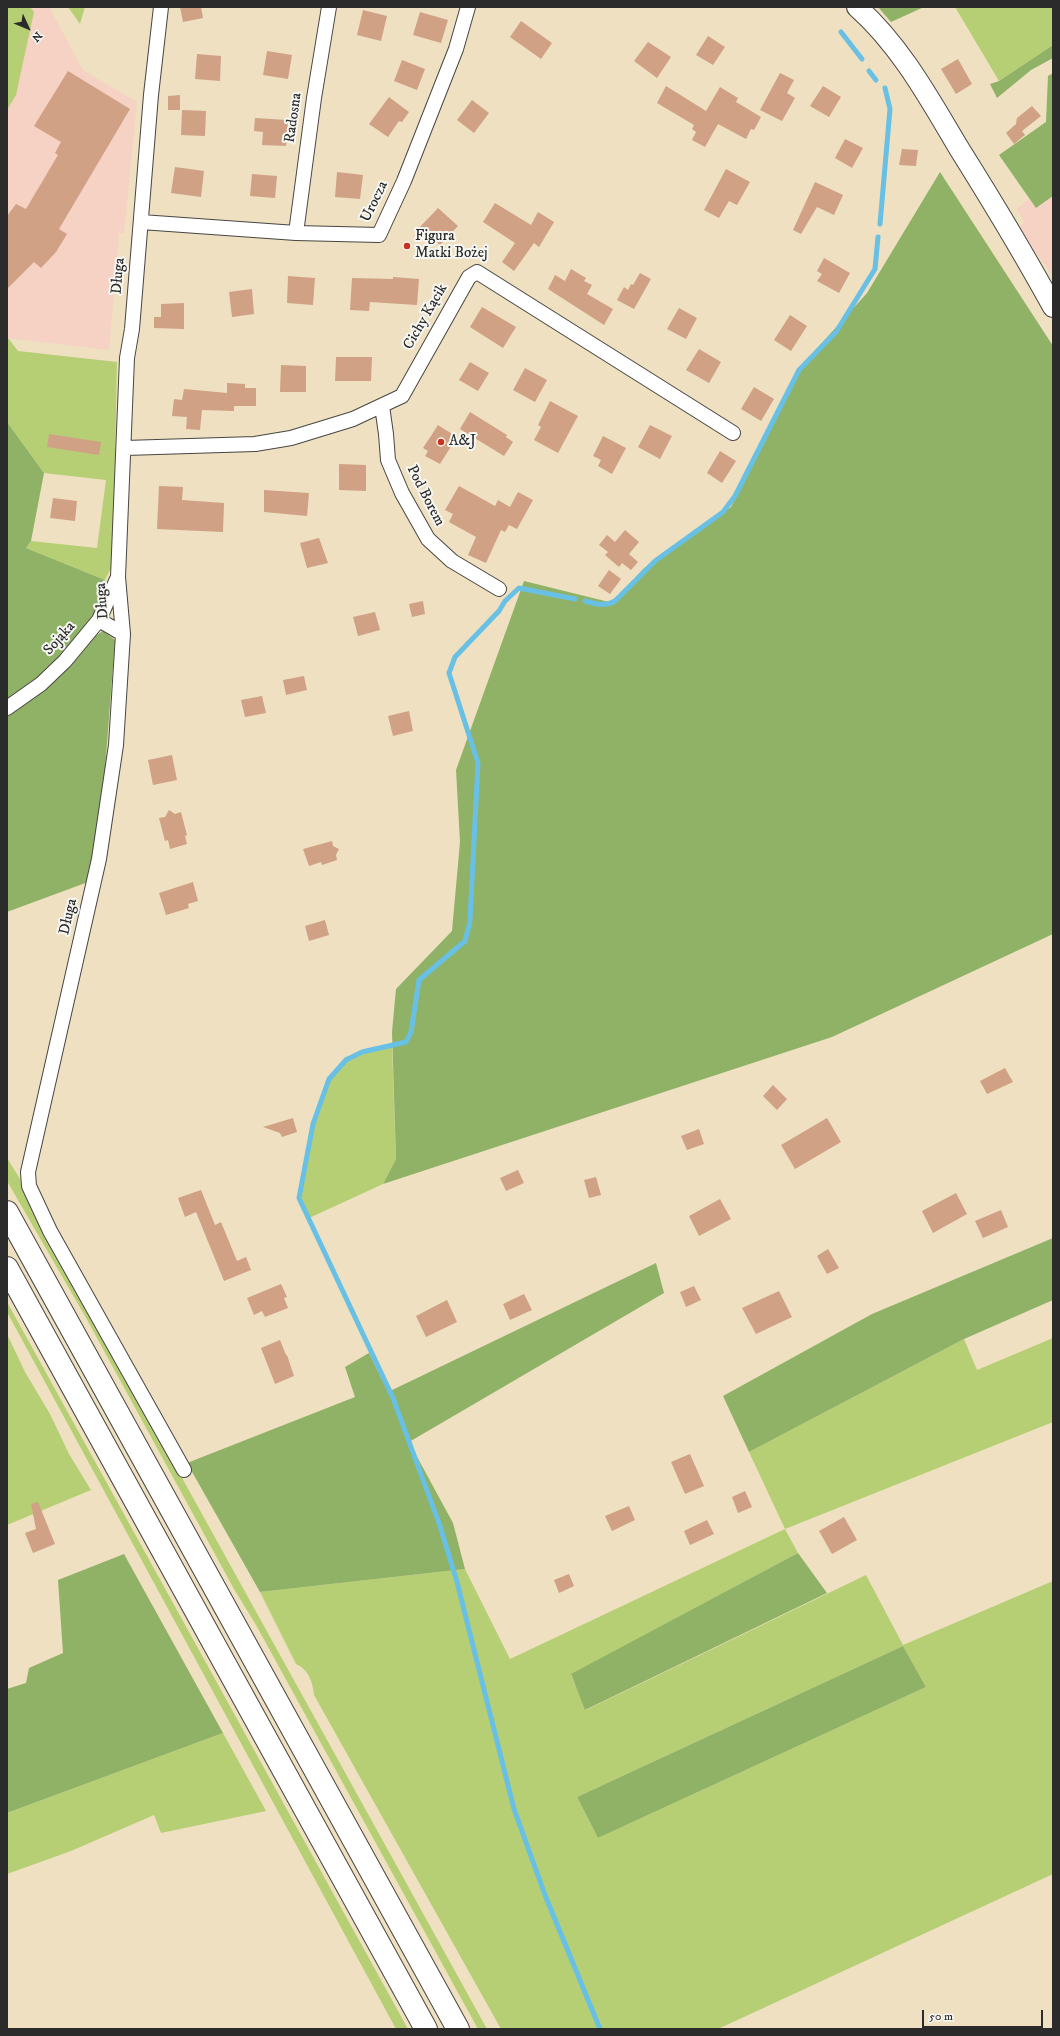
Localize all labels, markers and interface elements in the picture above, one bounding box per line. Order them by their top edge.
north arrow [8,8,48,48]
text: N [28,28,45,44]
street label: Radosna [282,92,306,144]
street label: Urocza [357,179,393,225]
place label: Figura Matki Bożej [415,228,488,263]
marker: Figura Matki Bożej [402,241,412,251]
street label: Długa [108,257,130,295]
street label: Cichy Kącik [400,281,452,353]
place label: A&J [449,433,476,451]
marker: A&J [436,437,446,447]
street label: Pod Borem [402,462,448,530]
street label: Długa [93,582,113,620]
street label: Sojąka [40,619,80,659]
street label: Długa [56,897,82,937]
scale bar [924,2002,1045,2028]
text: 50 m [929,2009,953,2024]

